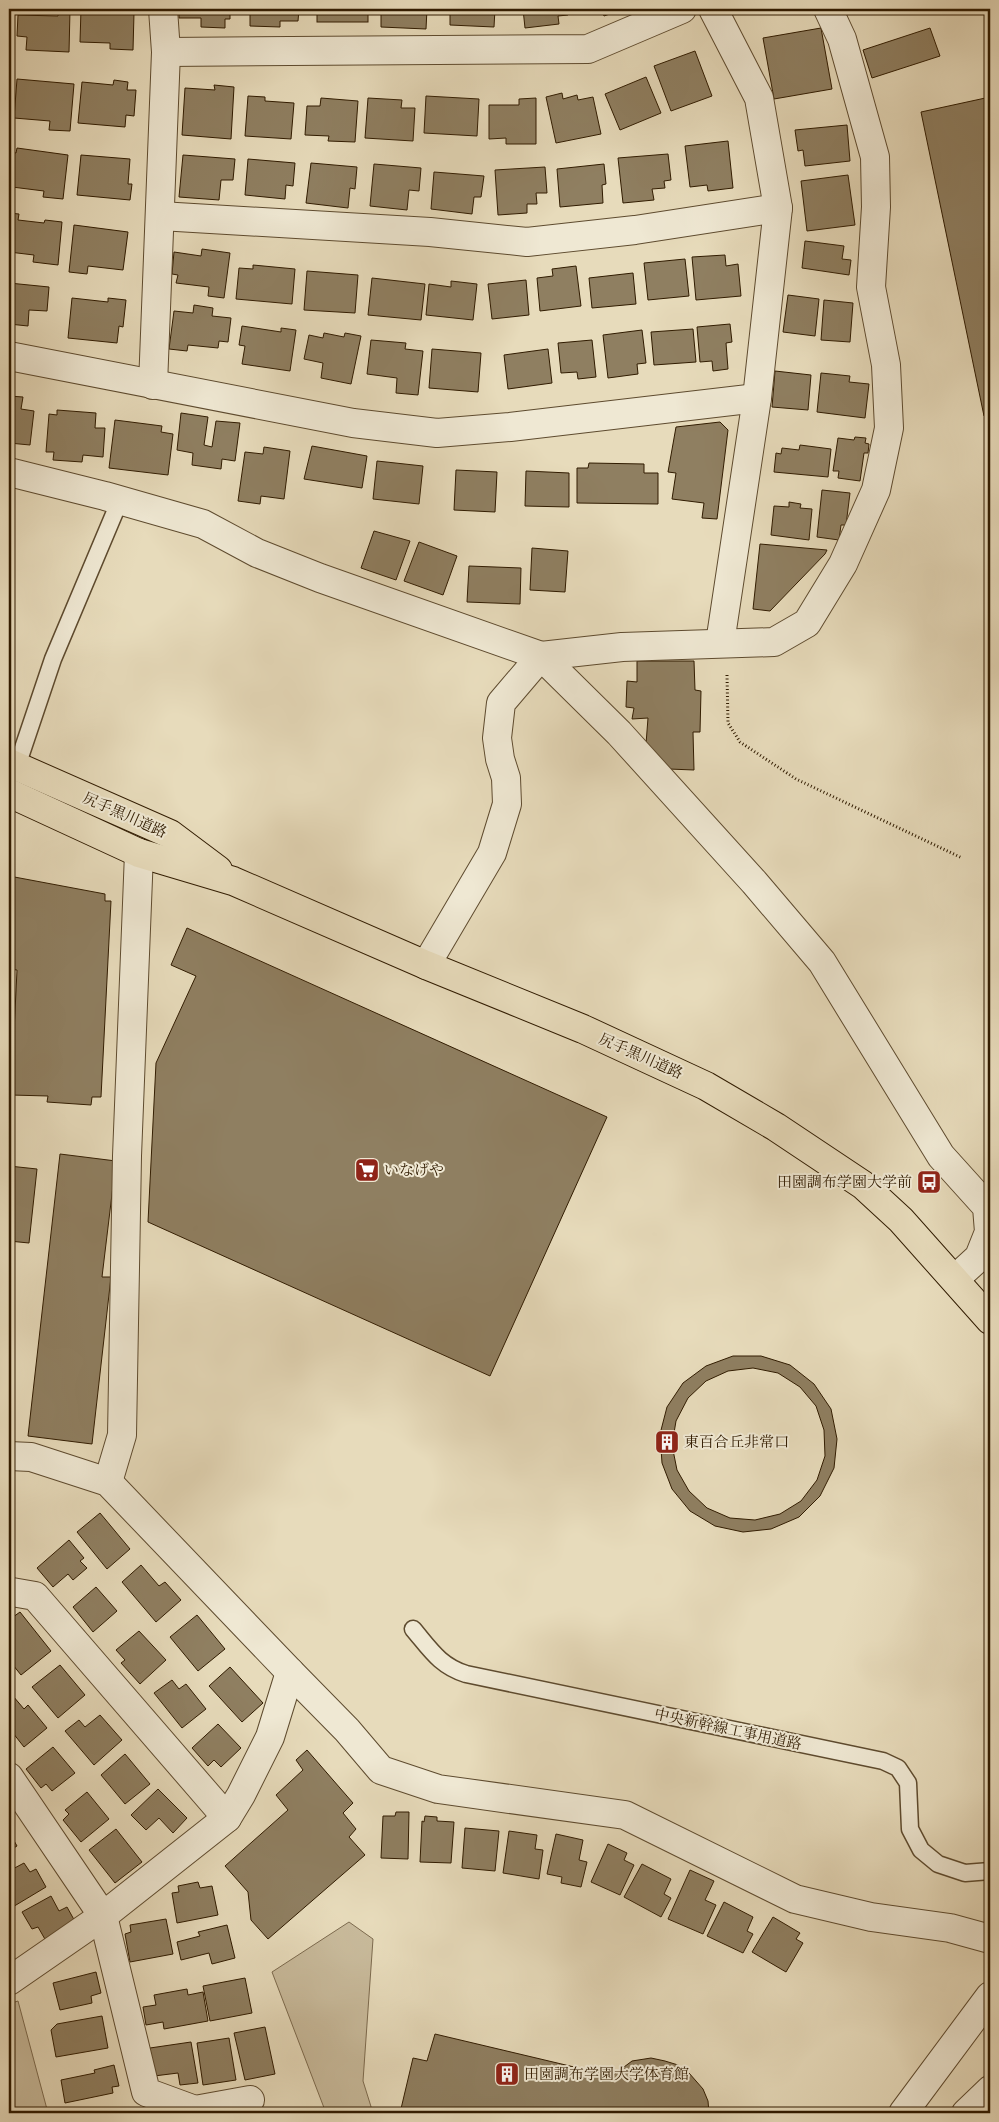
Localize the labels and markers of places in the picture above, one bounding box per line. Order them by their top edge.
supermarket icon: いなげや [354,1157,380,1183]
place label: いなげや [384,1161,444,1179]
bus stop icon: 田園調布学園大学前 [916,1169,942,1195]
place label: 田園調布学園大学前 [777,1173,912,1191]
building icon: 東百合丘非常口 [654,1429,680,1455]
place label: 東百合丘非常口 [684,1433,789,1451]
building icon: 田園調布学園大学体育館 [494,2061,520,2087]
place label: 田園調布学園大学体育館 [524,2065,689,2083]

